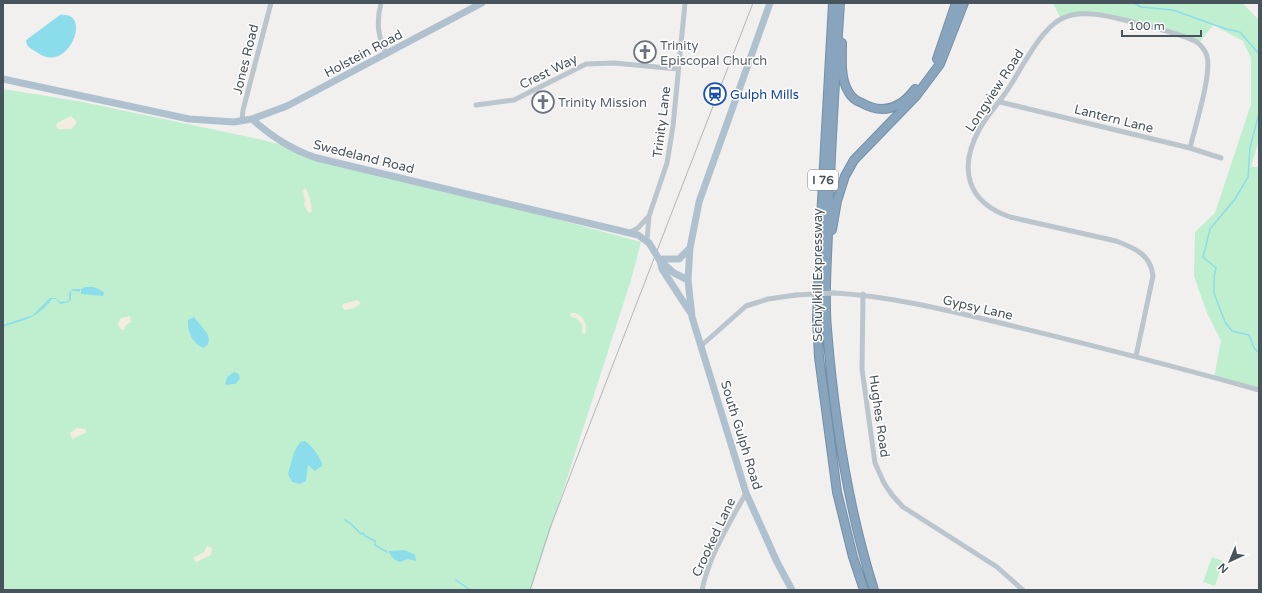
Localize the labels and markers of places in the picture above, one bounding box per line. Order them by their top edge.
place label: Trinity Episcopal Church [660,38,767,69]
church icon: Trinity Episcopal Church [632,39,658,65]
station icon: Gulph Mills [702,81,728,107]
place label: Gulph Mills [730,87,799,103]
church icon: Trinity Mission [530,89,556,115]
place label: Trinity Mission [558,95,647,111]

